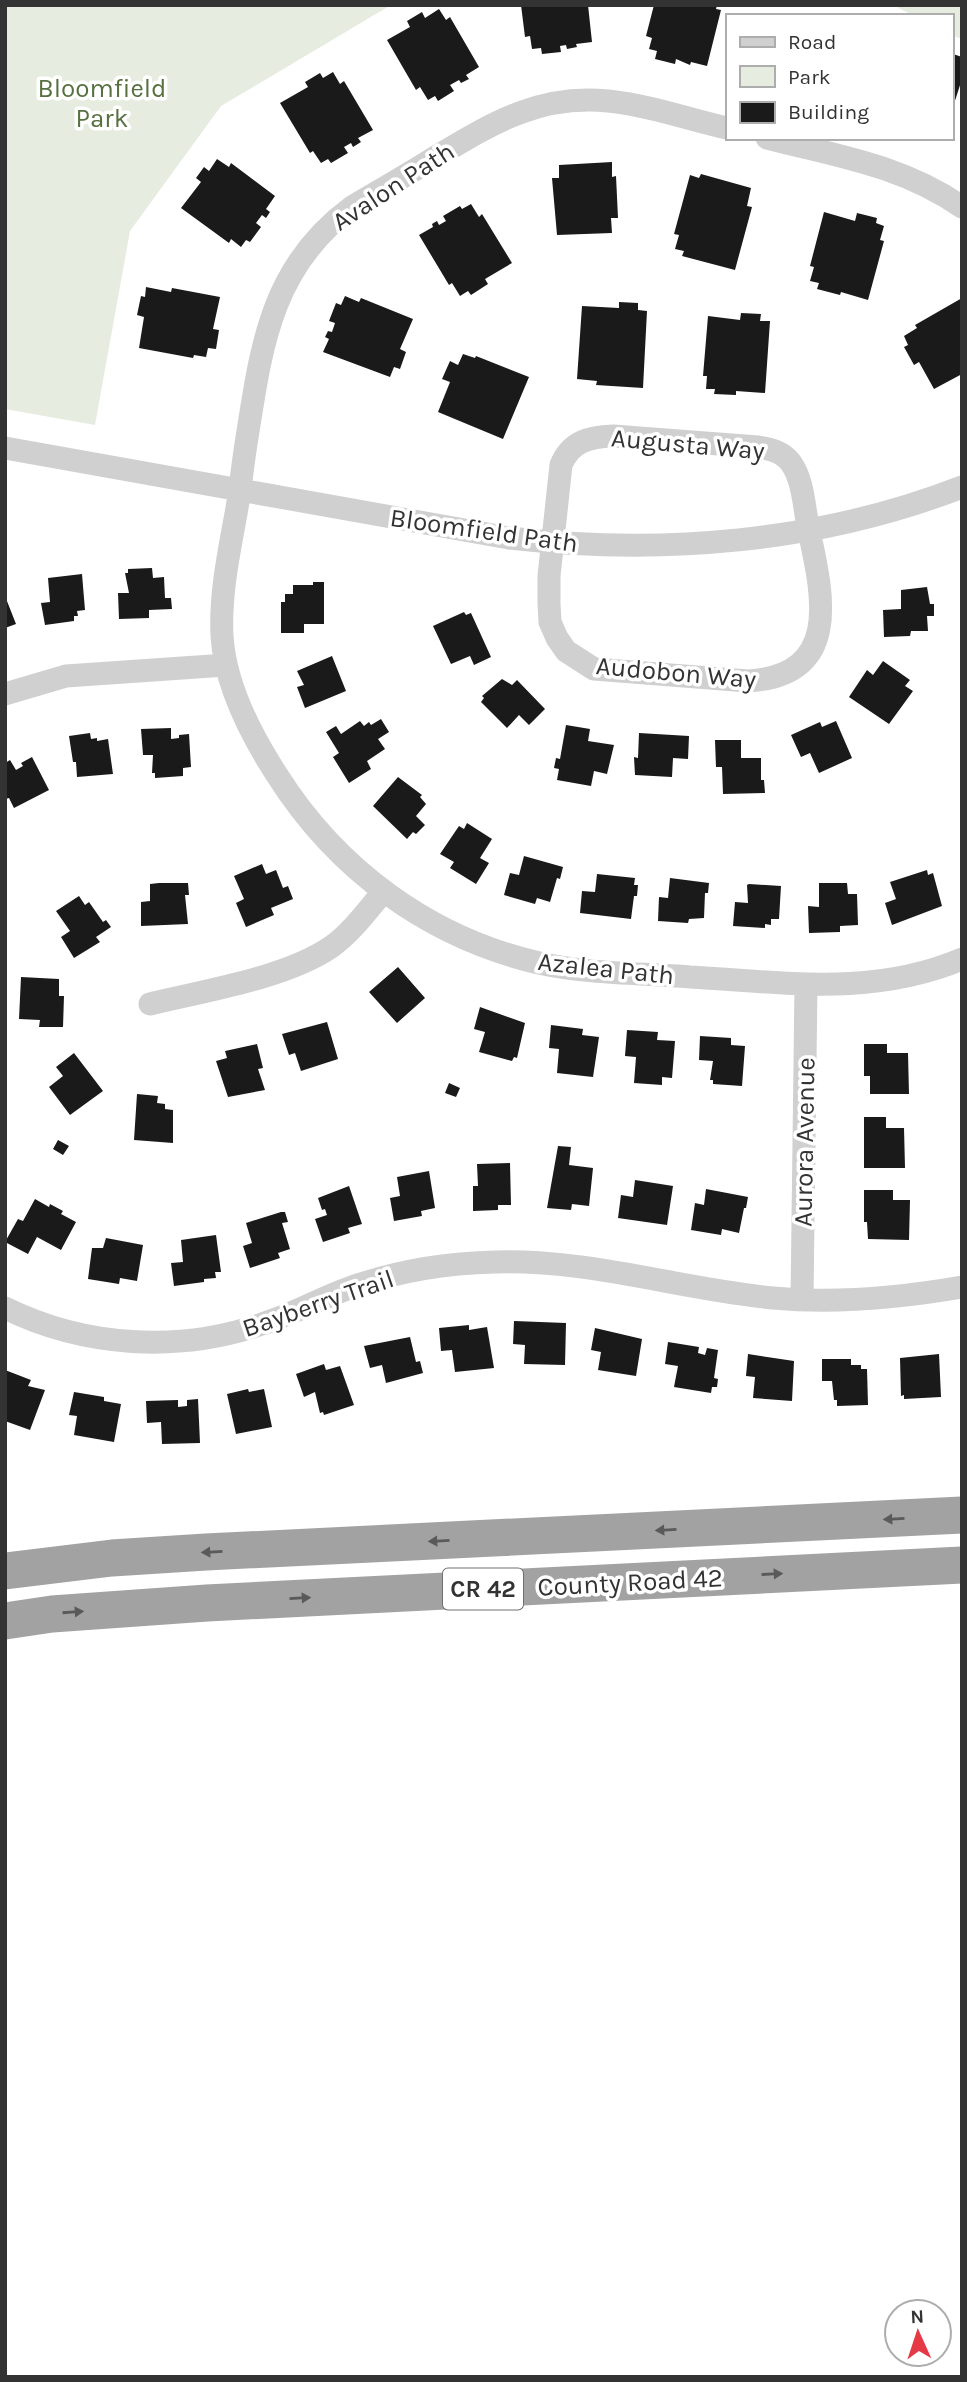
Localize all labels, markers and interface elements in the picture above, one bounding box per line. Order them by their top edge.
legend [726,14,953,140]
text: Road [788,30,836,54]
text: Park [788,65,831,89]
park label: Bloomfield Park [38,73,166,134]
text: Building [788,100,869,124]
street label: Avalon Path [326,135,460,237]
street label: Augusta Way [610,422,766,467]
street label: Bloomfield Path [388,502,580,559]
street label: Audobon Way [595,650,757,695]
street label: Azalea Path [536,946,676,991]
street label: Aurora Avenue [788,1057,821,1227]
street label: Bayberry Trail [238,1263,398,1344]
one-way arrow [882,1514,904,1525]
one-way arrow [655,1525,677,1536]
one-way arrow [428,1535,450,1546]
one-way arrow [201,1546,223,1557]
street label: County Road 42 [537,1562,723,1603]
road number: CR 42 [443,1568,523,1610]
one-way arrow [761,1569,783,1580]
one-way arrow [289,1593,311,1604]
one-way arrow [62,1607,84,1618]
north arrow [883,2298,953,2368]
text: N [910,2306,925,2328]

